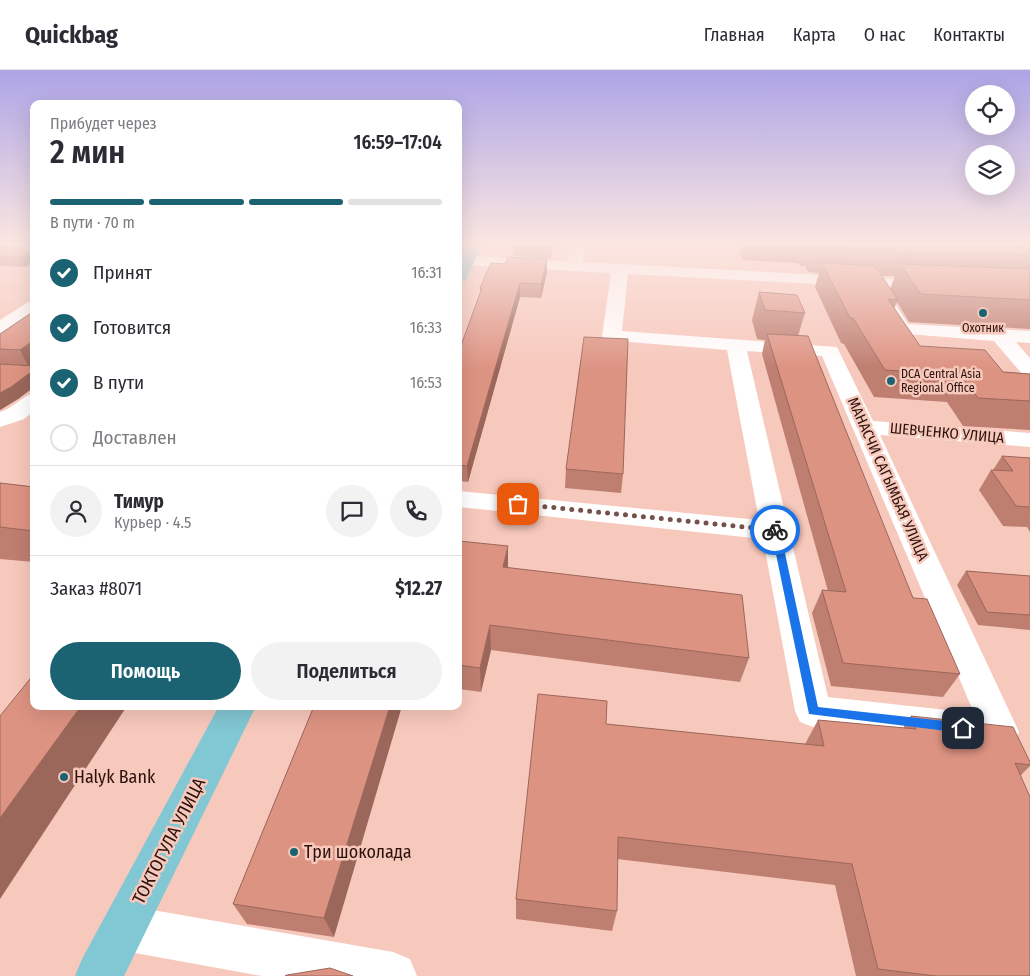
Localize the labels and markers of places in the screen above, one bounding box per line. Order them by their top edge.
marker: Охотник [977,307,989,319]
place label: Охотник [962,321,1004,335]
place label: DCA Central Asia Regional Office [901,367,981,395]
marker: DCA Central Asia Regional Office [885,375,897,387]
pin [497,483,539,525]
pin [942,707,984,749]
place label: Halyk Bank [74,766,156,788]
marker: Halyk Bank [58,771,70,783]
place label: Три шоколада [304,841,412,863]
marker: Три шоколада [288,846,300,858]

